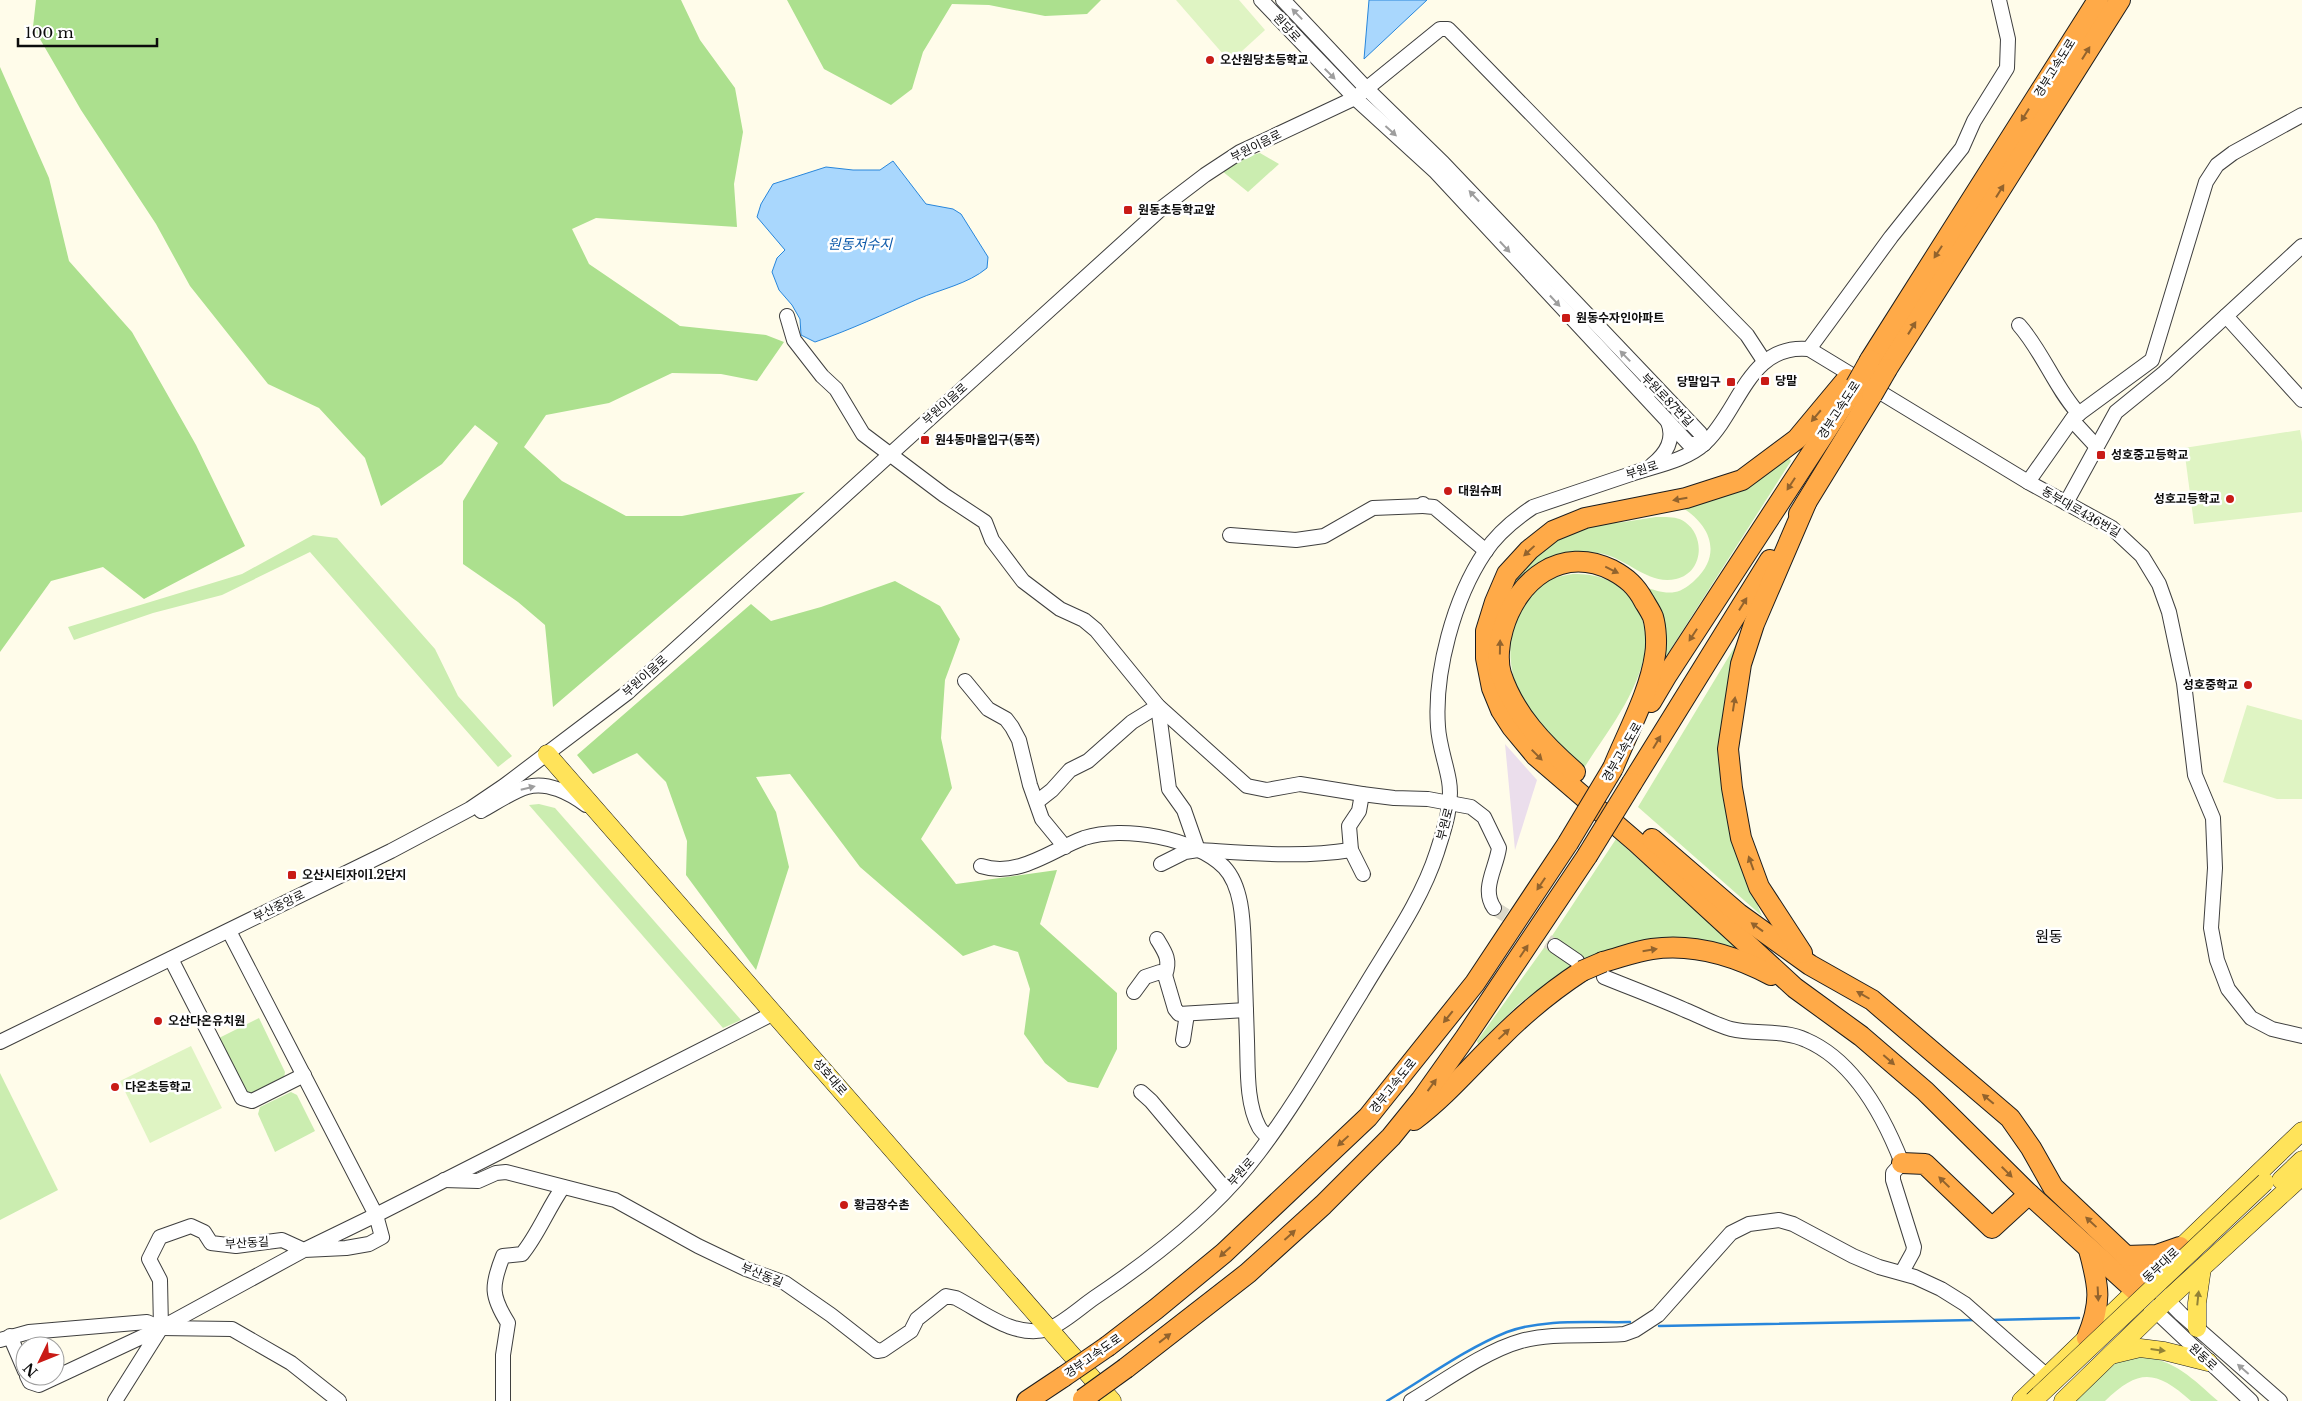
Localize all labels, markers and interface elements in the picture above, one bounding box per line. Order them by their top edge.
one-way arrow [1291,9,1303,21]
street label: 원당로 [1271,10,1304,45]
scale bar [18,15,156,47]
text: 100 m [25,23,74,42]
street label: 경부고속도로 [2031,36,2078,100]
one-way arrow [2082,47,2091,60]
place label: 오산원당초등학교 [1220,52,1308,67]
marker: 오산원당초등학교 [1204,54,1216,66]
one-way arrow [1324,68,1336,80]
one-way arrow [2021,109,2030,122]
one-way arrow [1384,125,1396,137]
street label: 부원이음로 [1228,126,1284,165]
one-way arrow [1995,185,2005,198]
one-way arrow [1468,190,1480,202]
place label: 원동초등학교앞 [1138,202,1215,217]
marker: 원동초등학교앞 [1122,204,1134,216]
water label: 원동저수지 [828,235,893,253]
one-way arrow [1499,240,1511,252]
one-way arrow [1933,246,1943,259]
one-way arrow [1549,294,1561,306]
place label: 원동수자인아파트 [1576,310,1664,325]
marker: 원동수자인아파트 [1560,312,1572,324]
one-way arrow [1908,321,1917,335]
one-way arrow [1619,351,1631,363]
street label: 부원로87번길 [1638,370,1697,429]
place label: 당말 [1775,373,1797,388]
place label: 당말입구 [1677,374,1721,389]
marker: 당말 [1759,375,1771,387]
marker: 당말입구 [1725,376,1737,388]
street label: 경부고속도로 [1814,378,1863,442]
street label: 부원이음로 [919,380,970,428]
one-way arrow [1810,410,1821,423]
place label: 원4동마을입구(동쪽) [935,432,1040,447]
marker: 원4동마을입구(동쪽) [919,434,931,446]
place label: 성호중고등학교 [2111,447,2188,462]
marker: 성호중고등학교 [2095,449,2107,461]
street label: 부원로 [1624,457,1660,482]
one-way arrow [1786,478,1796,491]
place label: 대원슈퍼 [1458,483,1502,498]
street label: 동부대로436번길 [2039,483,2123,540]
marker: 대원슈퍼 [1442,485,1454,497]
place label: 성호고등학교 [2154,491,2220,506]
marker: 성호고등학교 [2224,493,2236,505]
one-way arrow [1672,495,1688,503]
one-way arrow [1524,545,1536,557]
one-way arrow [1604,566,1619,575]
one-way arrow [1738,597,1747,610]
one-way arrow [1688,628,1698,642]
one-way arrow [1496,639,1504,655]
street label: 부원이음로 [619,652,670,700]
place label: 성호중학교 [2183,677,2238,692]
marker: 성호중학교 [2242,679,2254,691]
one-way arrow [1731,696,1739,712]
street label: 경부고속도로 [1599,719,1645,784]
one-way arrow [1652,735,1661,748]
one-way arrow [1531,749,1543,761]
one-way arrow [520,784,536,792]
street label: 부원로 [1433,806,1456,842]
one-way arrow [1747,856,1754,871]
place label: 오산시티자이1.2단지 [302,867,407,882]
marker: 오산시티자이1.2단지 [286,869,298,881]
one-way arrow [1536,877,1546,891]
street label: 부산중앙로 [251,887,307,924]
one-way arrow [1750,922,1763,932]
district label: 원동 [2035,927,2063,946]
one-way arrow [1519,945,1529,958]
one-way arrow [1643,946,1659,954]
one-way arrow [1855,991,1870,999]
one-way arrow [1442,1010,1453,1023]
place label: 오산다온유치원 [168,1013,245,1028]
marker: 오산다온유치원 [152,1015,164,1027]
one-way arrow [1498,1028,1510,1040]
one-way arrow [1883,1054,1895,1066]
street label: 성호대로 [810,1055,851,1098]
street label: 경부고속도로 [1366,1055,1419,1116]
place label: 다온초등학교 [125,1079,191,1094]
one-way arrow [1426,1079,1437,1092]
marker: 다온초등학교 [109,1081,121,1093]
one-way arrow [1981,1093,1994,1104]
one-way arrow [1337,1135,1349,1147]
street label: 부원로 [1224,1154,1257,1189]
one-way arrow [2001,1166,2013,1178]
one-way arrow [1939,1176,1951,1188]
place label: 황금장수촌 [854,1197,909,1212]
marker: 황금장수촌 [838,1199,850,1211]
one-way arrow [2085,1216,2097,1228]
one-way arrow [1284,1229,1296,1241]
street label: 부산동길 [224,1233,270,1252]
street label: 동부대로 [2139,1244,2182,1285]
one-way arrow [1219,1246,1231,1258]
street label: 부산동길 [739,1259,785,1290]
one-way arrow [2094,1287,2102,1303]
one-way arrow [2194,1290,2202,1306]
street label: 경부고속도로 [1061,1330,1124,1381]
one-way arrow [1158,1333,1172,1343]
north arrow [15,1336,65,1386]
street label: 원동로 [2186,1340,2221,1373]
one-way arrow [2150,1347,2166,1355]
text: N [19,1359,42,1381]
one-way arrow [2238,1363,2250,1375]

